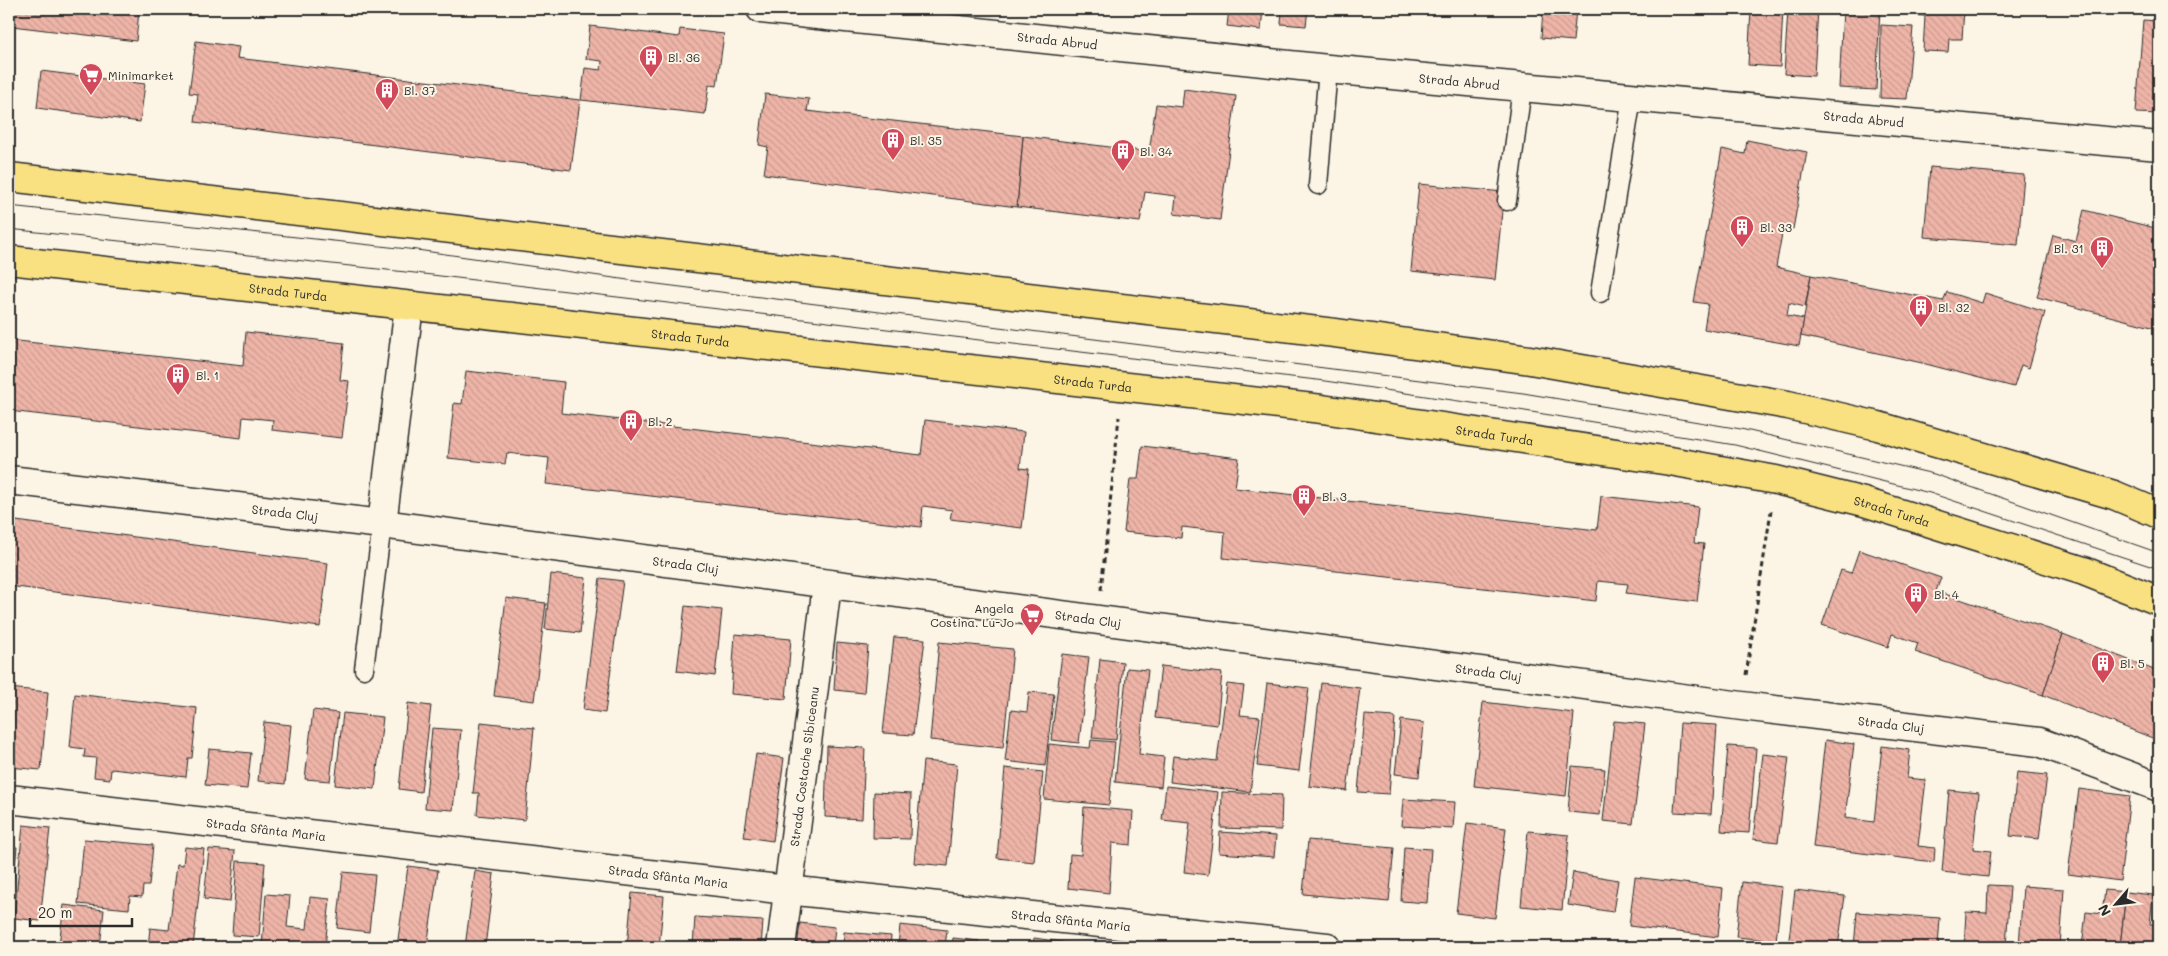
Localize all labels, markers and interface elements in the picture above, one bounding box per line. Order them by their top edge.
street label: Strada Abrud [1016,28,1099,53]
building icon: Bl. 36 [638,44,664,78]
place label: Bl. 36 [668,49,700,65]
supermarket icon: Minimarket [78,62,104,96]
place label: Minimarket [108,67,174,83]
street label: Strada Abrud [1418,69,1501,93]
building icon: Bl. 37 [374,77,400,111]
place label: Bl. 37 [404,82,436,98]
street label: Strada Abrud [1823,107,1905,130]
building icon: Bl. 35 [880,127,906,161]
place label: Bl. 35 [910,132,942,148]
building icon: Bl. 34 [1110,138,1136,172]
place label: Bl. 34 [1140,143,1172,159]
building icon: Bl. 33 [1729,214,1755,248]
place label: Bl. 33 [1760,219,1792,235]
building icon: Bl. 31 [2089,235,2115,269]
place label: Bl. 31 [2054,240,2084,256]
street label: Strada Turda [248,279,328,304]
building icon: Bl. 32 [1908,294,1934,328]
place label: Bl. 32 [1938,299,1970,315]
street label: Strada Turda [651,325,731,350]
building icon: Bl. 1 [165,362,191,396]
place label: Bl. 1 [196,367,219,383]
street label: Strada Turda [1053,371,1133,395]
building icon: Bl. 2 [618,408,644,442]
place label: Bl. 2 [648,413,673,429]
street label: Strada Turda [1454,421,1535,449]
building icon: Bl. 3 [1291,483,1317,517]
place label: Bl. 3 [1322,488,1347,504]
street label: Strada Turda [1852,492,1932,530]
street label: Strada Cluj [251,501,319,524]
street label: Strada Cluj [652,552,720,577]
building icon: Bl. 4 [1903,581,1929,615]
place label: Bl. 4 [1934,586,1959,602]
place label: Angela Costina. Lu-Jo [930,600,1014,630]
supermarket icon: Angela Costina. Lu-Jo [1019,602,1045,636]
street label: Strada Cluj [1054,606,1122,631]
building icon: Bl. 5 [2090,650,2116,684]
place label: Bl. 5 [2120,655,2145,671]
street label: Strada Cluj [1454,660,1523,684]
street label: Strada Costache Sibiceanu [786,686,822,847]
street label: Strada Cluj [1857,712,1925,736]
street label: Strada Sfânta Maria [205,814,327,844]
street label: Strada Sfânta Maria [608,861,729,891]
north arrow [2090,878,2140,928]
scale bar [30,896,132,928]
text: N [2093,901,2115,919]
text: 20 m [38,902,72,922]
street label: Strada Sfânta Maria [1010,906,1132,934]

